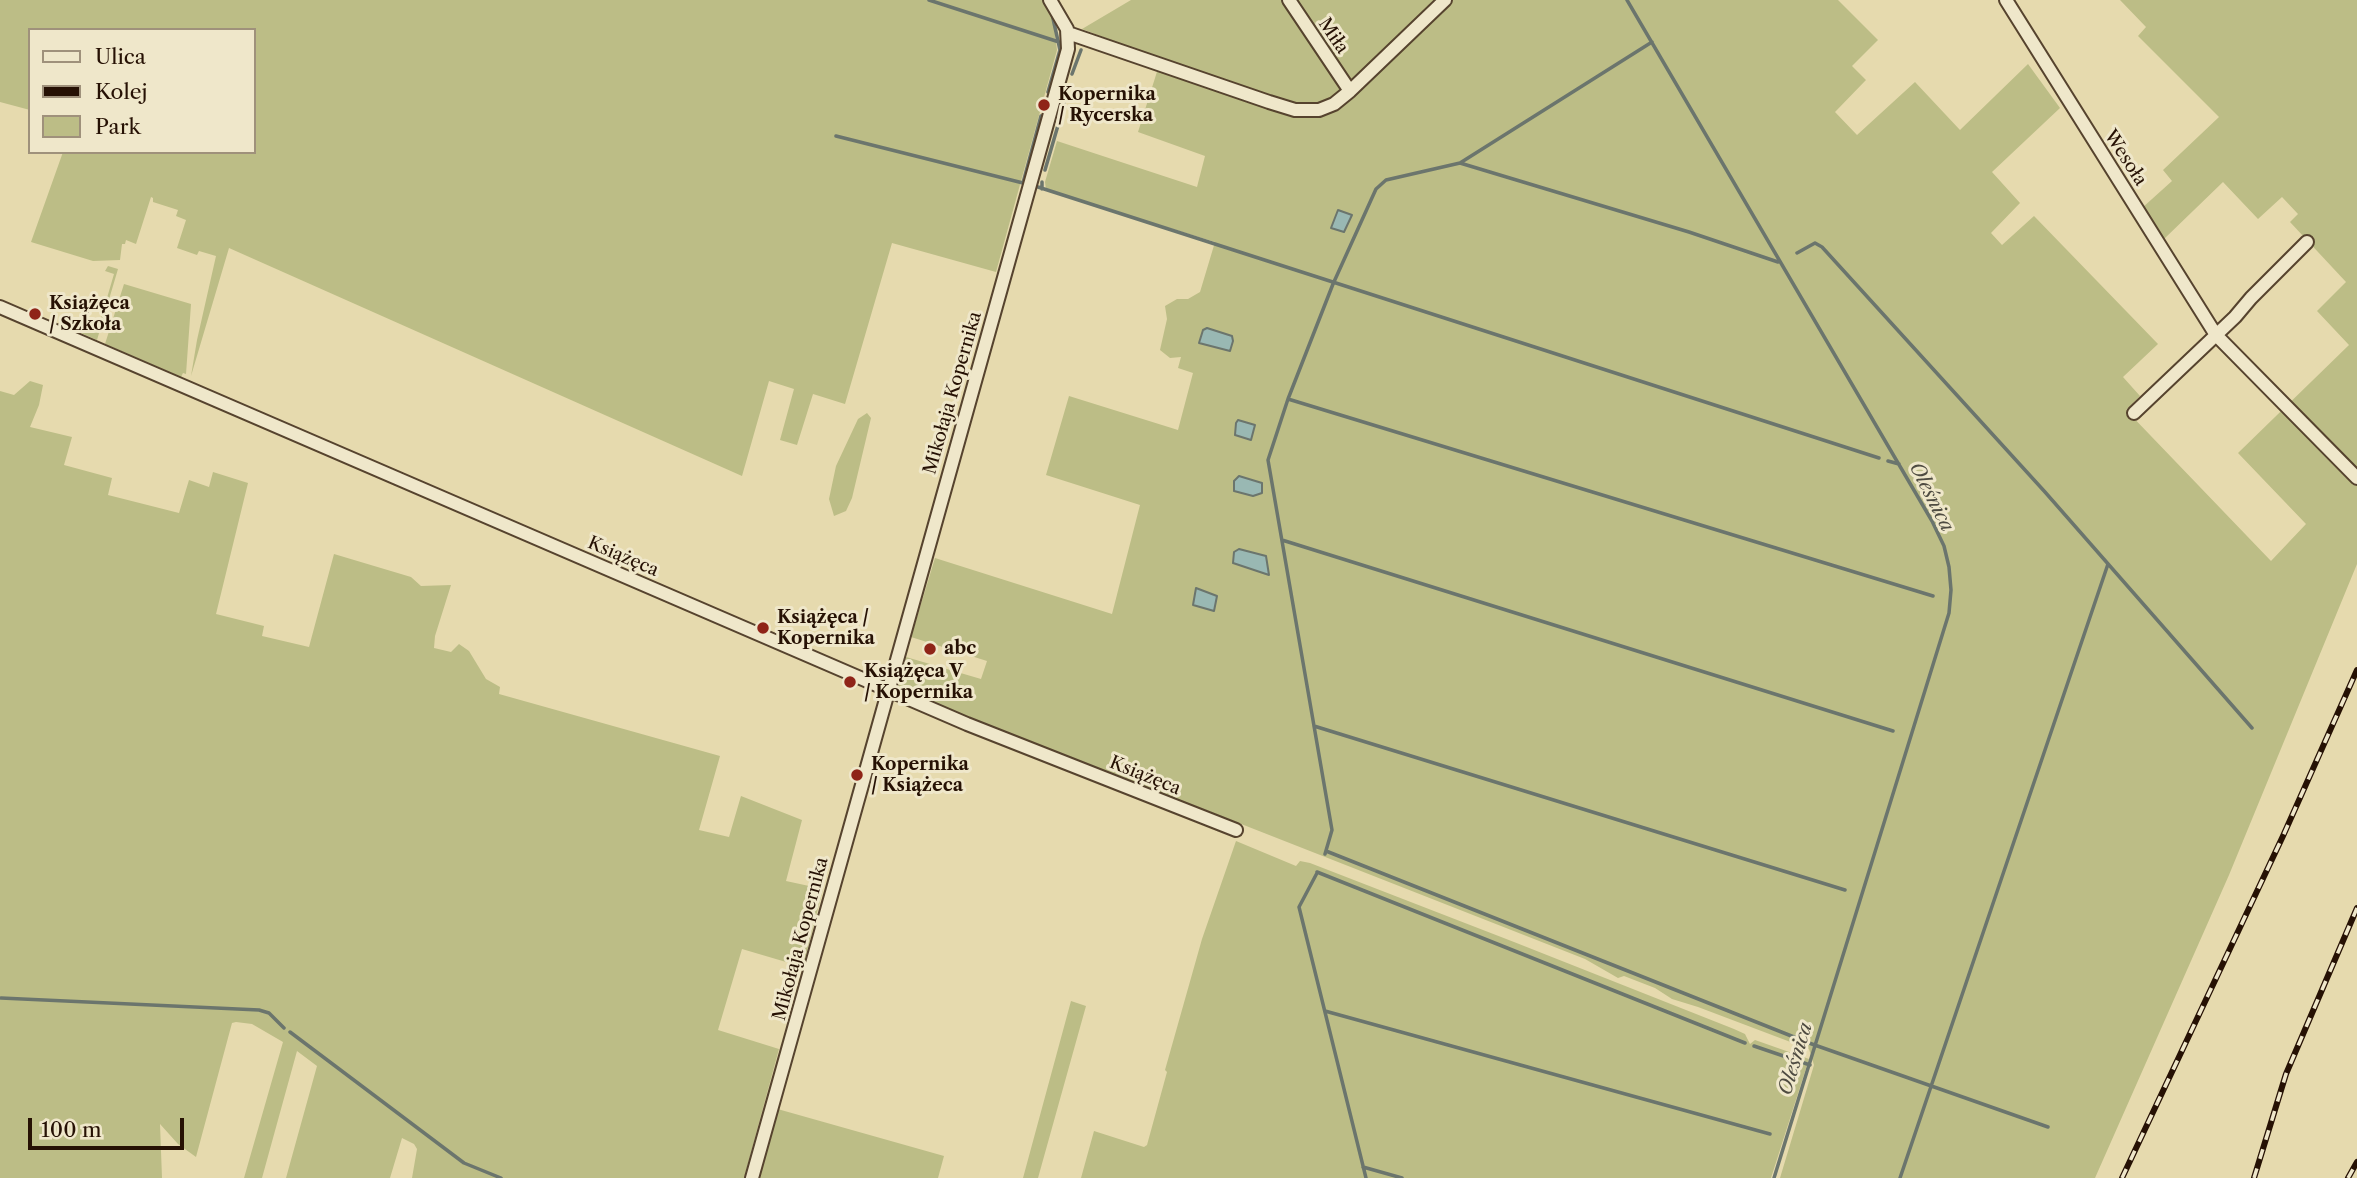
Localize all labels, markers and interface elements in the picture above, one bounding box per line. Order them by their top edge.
street label: Miła [1313,14,1353,58]
legend [28,28,256,154]
text: Ulica [95,44,146,69]
text: Kolej [95,79,147,104]
place label: Kopernika / Rycerska [1058,84,1156,126]
marker: Kopernika / Rycerska [1036,97,1052,113]
text: Park [95,114,141,139]
street label: Wesoła [2099,126,2151,190]
place label: Książęca / Szkoła [49,293,130,336]
marker: Książęca / Szkoła [27,306,43,322]
street label: Mikołaja Kopernika [919,309,987,477]
water label: Oleśnica [1904,459,1958,535]
street label: Książęca [584,532,662,582]
place label: Książęca / Kopernika [777,607,875,650]
marker: Książęca / Kopernika [755,620,771,636]
place label: abc [944,638,976,660]
marker: abc [922,641,938,657]
place label: Książęca V / Kopernika [864,661,973,704]
marker: Książęca V / Kopernika [842,674,858,690]
street label: Książęca [1106,752,1184,800]
place label: Kopernika / Książeca [871,754,969,796]
marker: Kopernika / Książeca [849,767,865,783]
street label: Mikołaja Kopernika [769,855,833,1023]
water label: Oleśnica [1774,1020,1818,1098]
scale bar [32,1104,187,1148]
text: 100 m [41,1117,102,1142]

